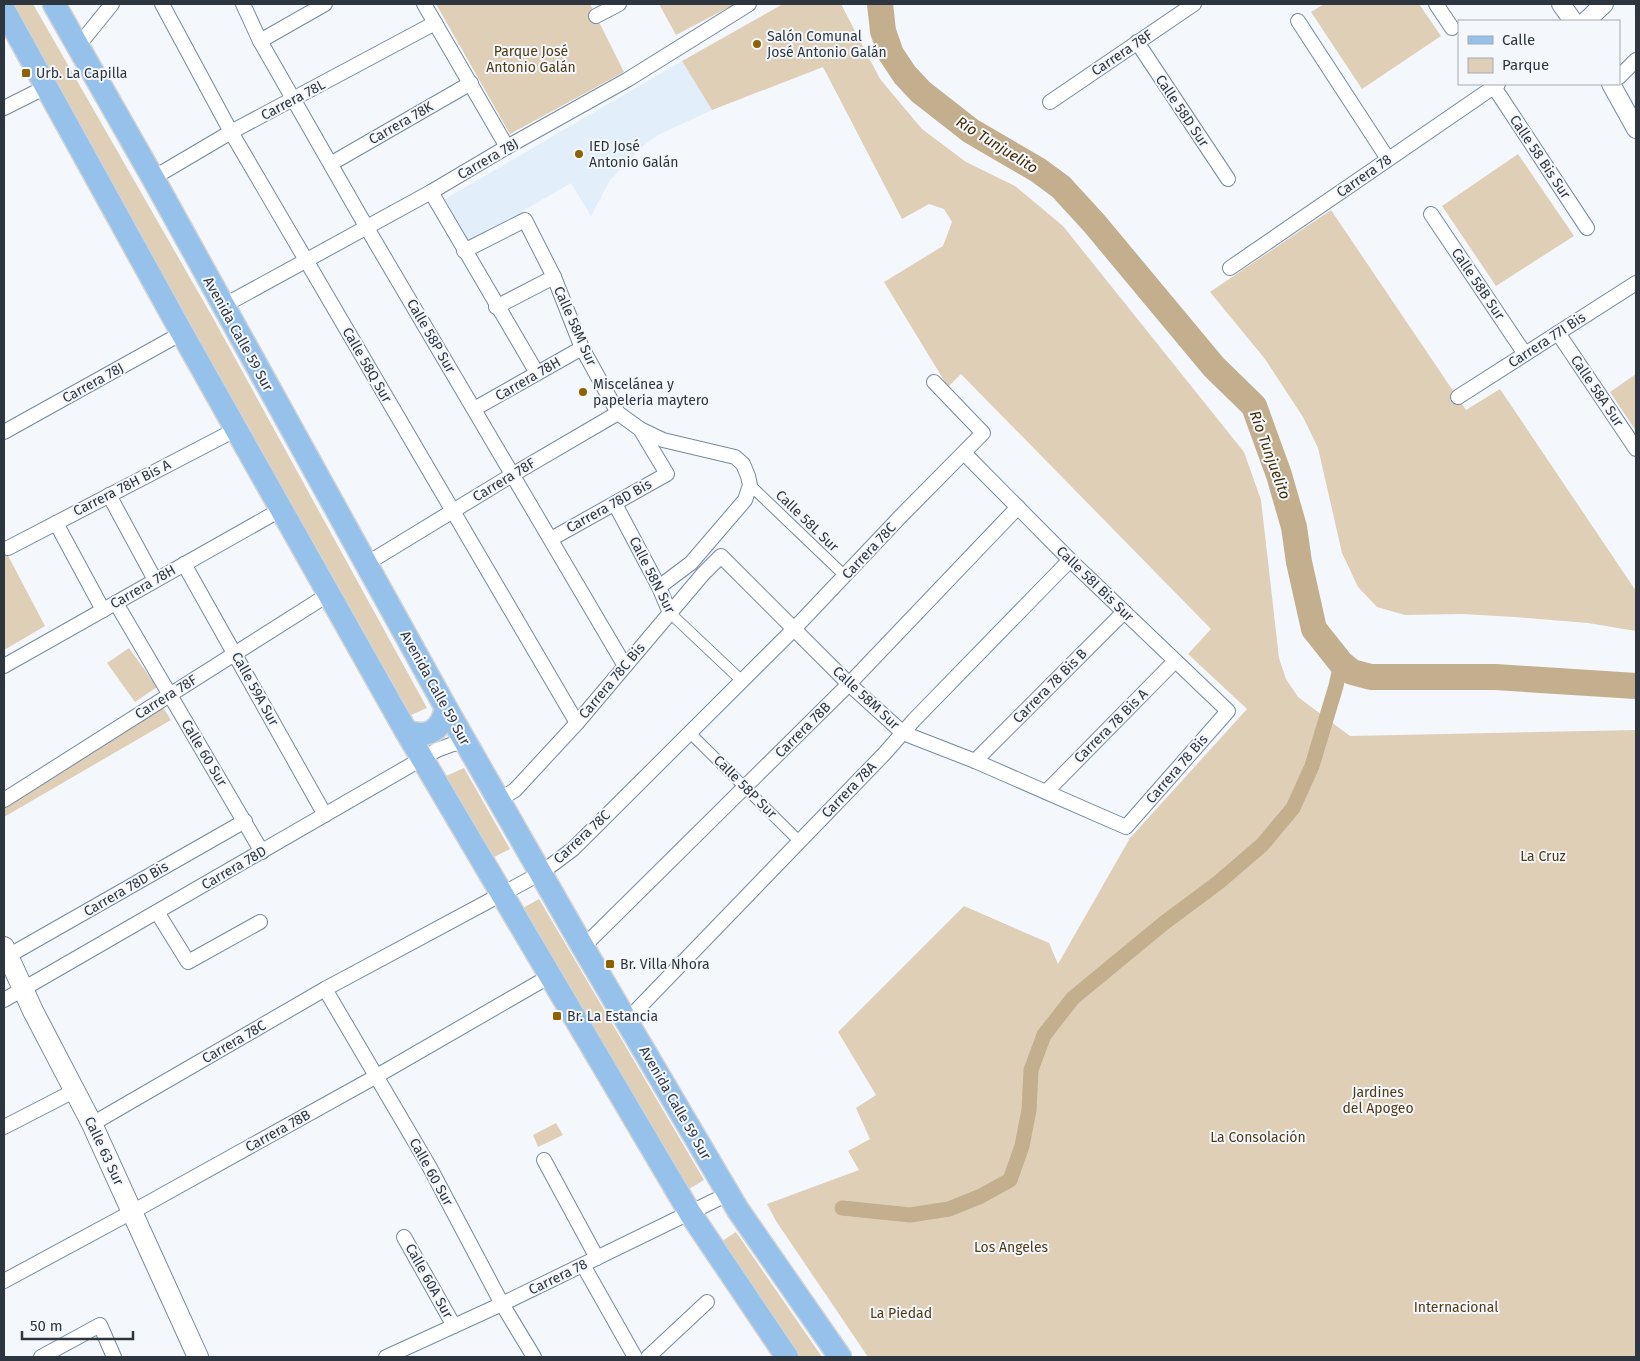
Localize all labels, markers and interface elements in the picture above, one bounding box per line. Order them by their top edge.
legend [1458,20,1620,85]
street label: Carrera 78F [1088,26,1156,80]
place label: Salón Comunal José Antonio Galán [767,28,887,61]
text: Calle [1502,31,1535,49]
marker: Salón Comunal José Antonio Galán [751,38,763,50]
park label: Parque José Antonio Galán [486,43,576,76]
text: Parque [1502,56,1549,74]
place label: Urb. La Capilla [36,65,127,82]
marker: Urb. La Capilla [20,67,32,79]
street label: Calle 58D Sur [1152,72,1213,151]
street label: Carrera 78L [258,76,328,124]
street label: Carrera 78K [366,97,437,148]
street label: Calle 58 Bis Sur [1506,112,1574,202]
water label: Río Tunjuelito [953,113,1041,177]
street label: Carrera 78J [455,135,521,183]
place label: IED José Antonio Galán [589,138,678,171]
marker: IED José Antonio Galán [573,148,585,160]
street label: Carrera 78 [1333,151,1395,201]
street label: Calle 58B Sur [1448,245,1509,324]
street label: Avenida Calle 59 Sur [200,274,277,395]
street label: Calle 58M Sur [550,284,600,369]
street label: Calle 58P Sur [403,296,459,376]
street label: Carrera 77I Bis [1505,308,1589,371]
street label: Calle 58Q Sur [339,324,396,406]
street label: Calle 58A Sur [1567,352,1627,430]
street label: Carrera 78H [492,353,564,405]
street label: Carrera 78J [59,359,127,407]
place label: Miscelánea y papeleria maytero [593,376,709,409]
marker: Miscelánea y papeleria maytero [577,386,589,398]
water label: Río Tunjuelito [1246,408,1294,502]
street label: Carrera 78F [470,455,539,505]
street label: Carrera 78H Bis A [70,456,174,520]
street label: Carrera 78D Bis [563,475,655,536]
street label: Calle 58L Sur [772,487,843,556]
street label: Carrera 78C [839,519,900,583]
street label: Calle 58N Sur [625,534,679,617]
street label: Calle 58I Bis Sur [1053,543,1138,626]
street label: Carrera 78H [107,561,179,613]
street label: Avenida Calle 59 Sur [397,628,474,749]
street label: Carrera 78C Bis [575,639,649,722]
street label: Carrera 78 Bis B [1009,645,1091,727]
street label: Calle 59A Sur [228,649,282,729]
street label: Calle 58M Sur [829,663,903,734]
street label: Carrera 78F [132,671,200,723]
street label: Carrera 78 Bis A [1070,685,1152,767]
street label: Carrera 78B [772,699,834,761]
street label: Calle 60 Sur [177,717,231,790]
street label: Carrera 78 Bis [1142,731,1212,807]
street label: Calle 58P Sur [710,752,781,823]
street label: Carrera 78A [818,758,880,822]
street label: Carrera 78C [550,806,614,867]
street label: Carrera 78D [198,843,270,893]
park label: La Cruz [1520,848,1566,865]
street label: Carrera 78D Bis [81,858,172,920]
place label: Br. Villa Nhora [620,956,710,973]
marker: Br. Villa Nhora [604,958,616,970]
place label: Br. La Estancia [567,1008,658,1025]
marker: Br. La Estancia [551,1010,563,1022]
street label: Carrera 78C [199,1017,269,1067]
street label: Avenida Calle 59 Sur [636,1043,715,1163]
park label: Jardines del Apogeo [1342,1084,1414,1117]
street label: Carrera 78B [243,1106,313,1156]
street label: Calle 63 Sur [81,1114,128,1189]
park label: La Consolación [1210,1129,1306,1146]
street label: Calle 60 Sur [405,1135,457,1209]
park label: Los Angeles [974,1239,1049,1256]
street label: Calle 60A Sur [401,1241,457,1322]
street label: Carrera 78 [526,1255,590,1298]
park label: Internacional [1414,1299,1498,1316]
park label: La Piedad [870,1305,932,1322]
scale bar [22,1308,134,1340]
text: 50 m [30,1317,63,1335]

